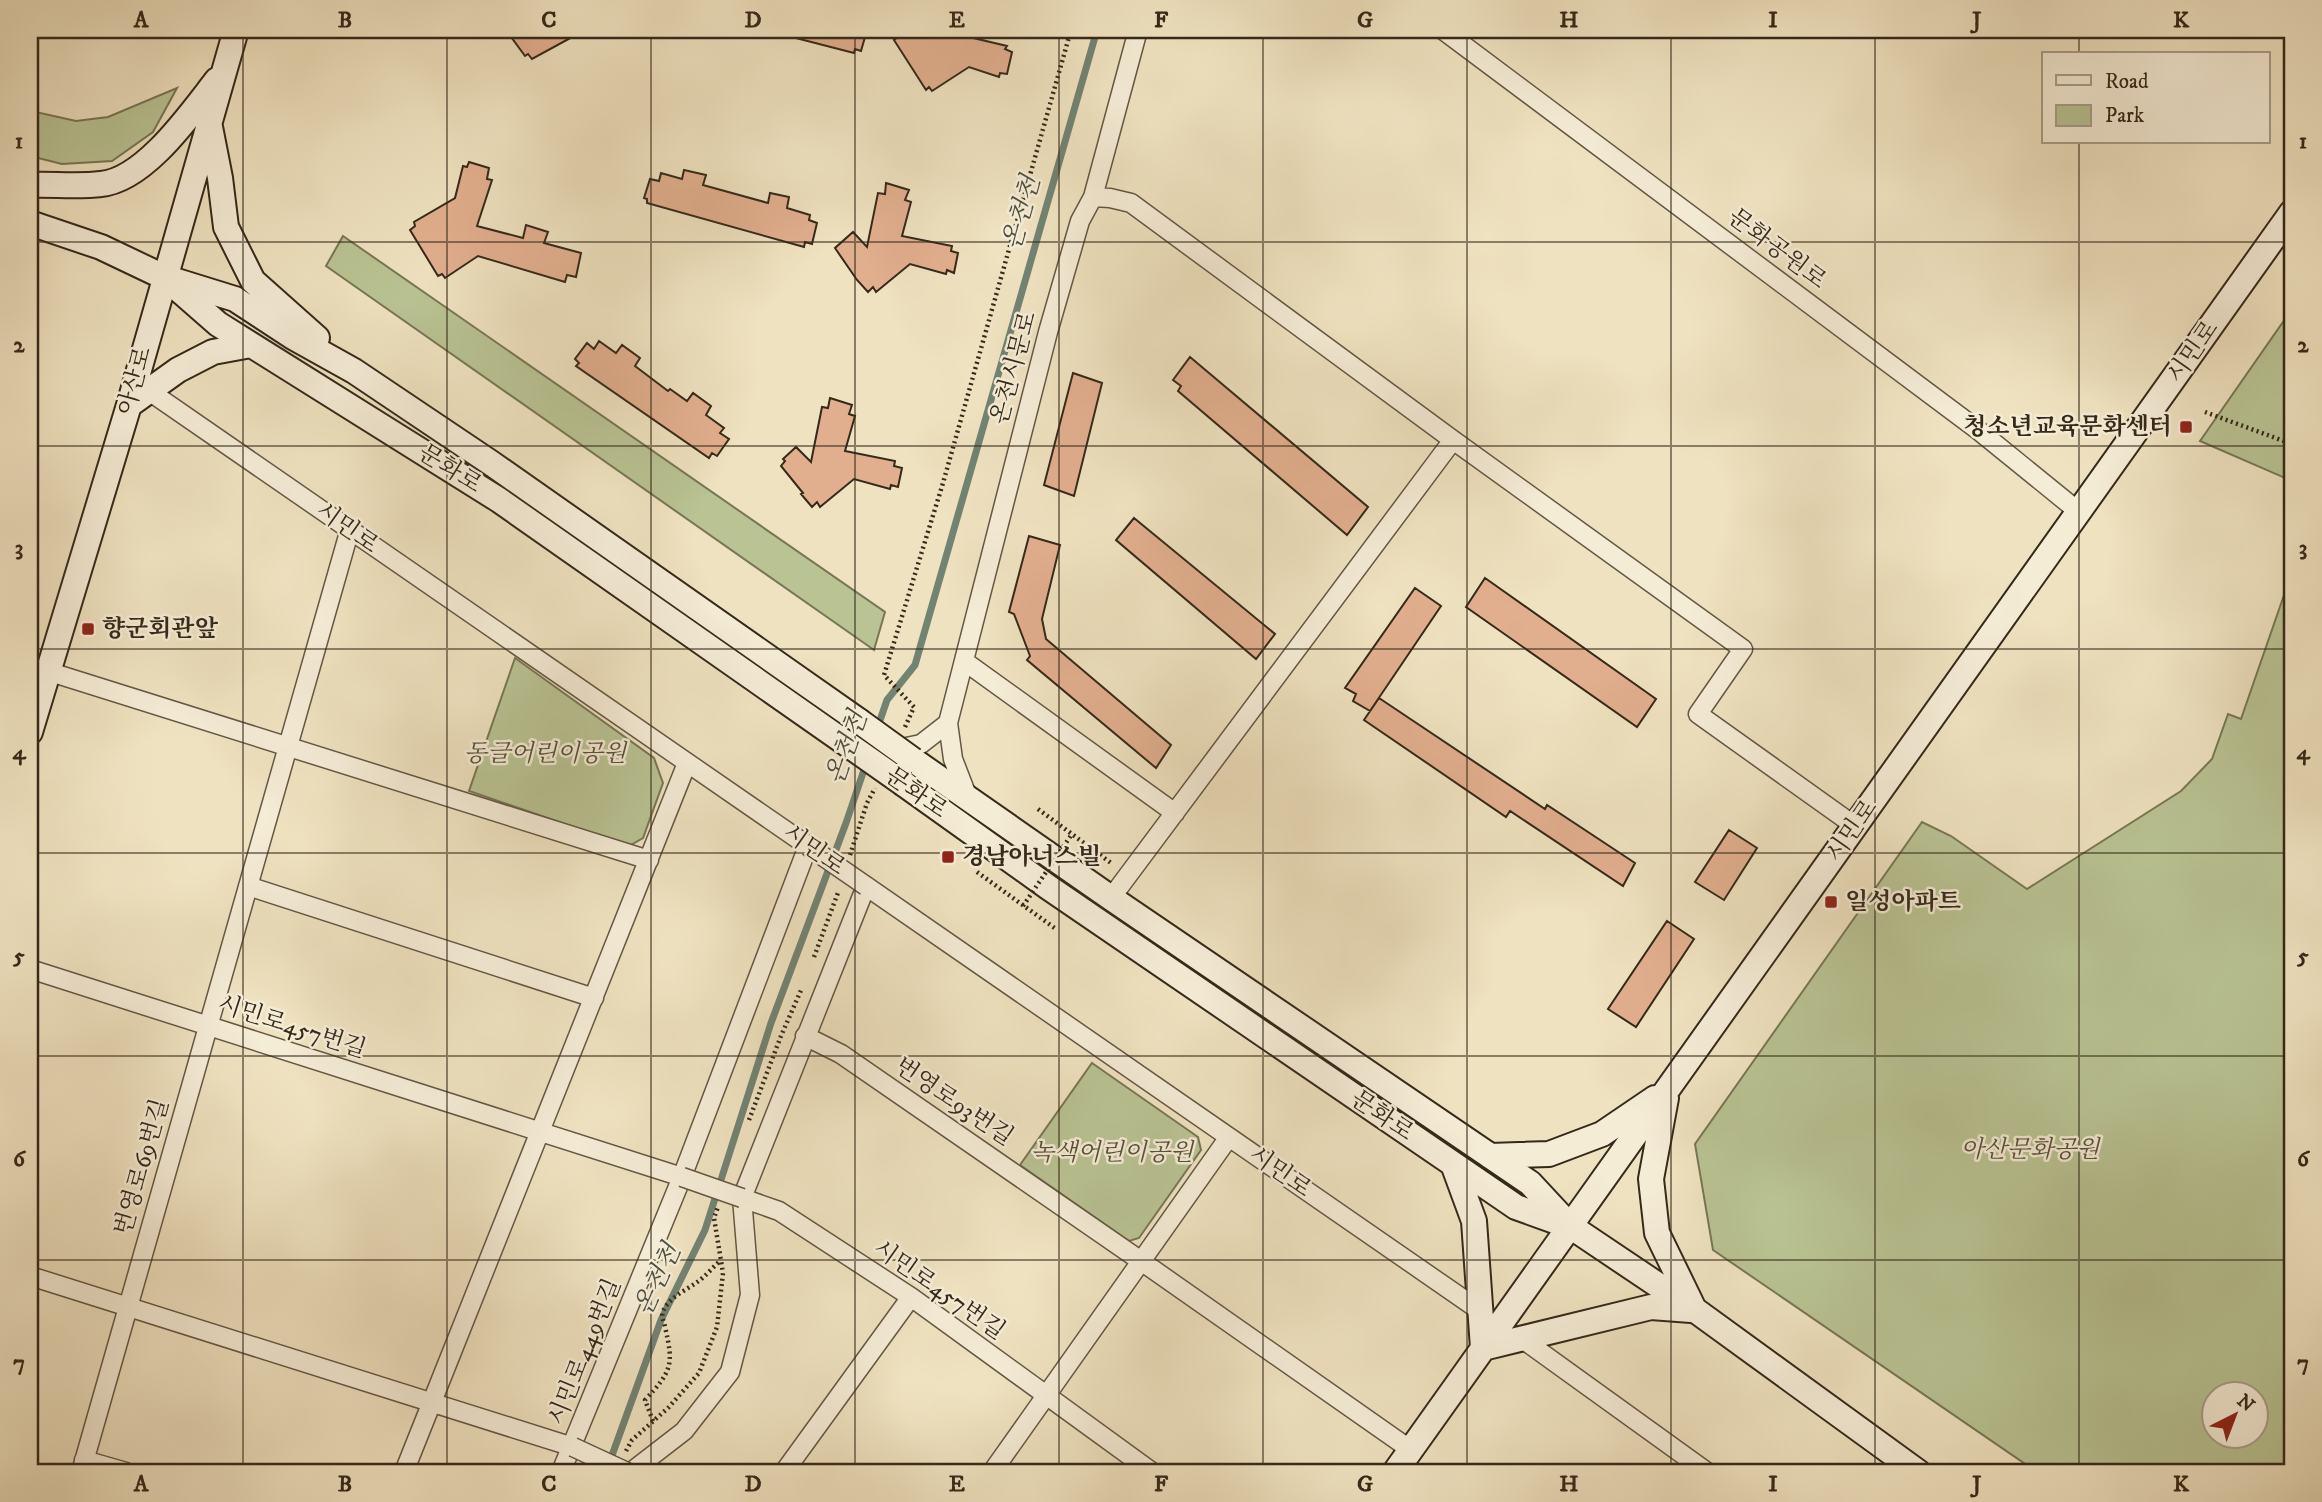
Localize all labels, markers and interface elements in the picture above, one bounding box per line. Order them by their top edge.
text: A [133,6,150,35]
text: B [338,6,352,35]
text: C [541,6,557,35]
text: D [744,6,762,35]
text: E [949,6,965,35]
text: F [1154,6,1169,35]
text: G [1357,6,1373,35]
text: H [1559,6,1579,35]
text: I [1768,6,1778,35]
text: J [1969,6,1982,35]
text: K [2173,6,2190,35]
legend [2042,52,2270,144]
text: Road [2105,69,2149,95]
text: Park [2105,103,2145,129]
text: 1 [15,127,23,156]
text: 1 [2299,127,2307,156]
water label: 온천천 [996,170,1049,254]
street label: 문화공원로 [1722,202,1832,296]
street label: 온천시문로 [985,308,1043,428]
street label: 시민로 [2161,315,2225,389]
text: 2 [13,331,25,360]
text: 2 [2297,331,2309,360]
street label: 아산로 [112,344,158,418]
place label: 청소년교육문화센터 [1963,412,2172,442]
marker: 청소년교육문화센터 [2178,419,2194,435]
street label: 문화로 [413,438,487,500]
street label: 시민로 [310,496,384,560]
text: 3 [15,534,23,563]
text: 3 [2299,534,2307,563]
place label: 향군회관앞 [102,614,219,644]
marker: 향군회관앞 [80,621,96,637]
water label: 온천천 [819,705,876,789]
text: 4 [12,738,27,767]
text: 4 [2296,738,2311,767]
park label: 동글어린이공원 [464,739,628,769]
street label: 문화로 [879,761,953,825]
street label: 시민로 [1820,794,1884,868]
street label: 시민로 [777,818,851,882]
place label: 경남아너스빌 [962,842,1101,872]
marker: 경남아너스빌 [940,849,956,865]
place label: 일성아파트 [1845,887,1961,917]
marker: 일성아파트 [1823,894,1839,910]
text: 5 [12,942,25,971]
text: 5 [2296,942,2309,971]
street label: 시민로457번길 [214,989,370,1065]
street label: 번영로93번길 [889,1051,1019,1153]
street label: 문화로 [1345,1084,1419,1148]
street label: 번영로69번길 [108,1095,176,1239]
park label: 아산문화공원 [1960,1135,2101,1165]
park label: 녹색어린이공원 [1031,1138,1195,1168]
street label: 시민로 [1243,1140,1317,1204]
text: 6 [13,1145,27,1174]
text: 6 [2297,1145,2311,1174]
street label: 시민로457번길 [867,1233,1011,1347]
water label: 온천천 [627,1237,690,1321]
street label: 시민로449번길 [542,1274,628,1430]
text: 7 [13,1349,25,1378]
text: 7 [2297,1349,2309,1378]
north arrow [2200,1380,2270,1450]
text: N [2232,1390,2259,1418]
text: A [133,1470,150,1499]
text: B [338,1470,352,1499]
text: C [541,1470,557,1499]
text: D [744,1470,762,1499]
text: E [949,1470,965,1499]
text: F [1154,1470,1169,1499]
text: G [1357,1470,1373,1499]
text: H [1559,1470,1579,1499]
text: I [1768,1470,1778,1499]
text: J [1969,1470,1982,1499]
text: K [2173,1470,2190,1499]

